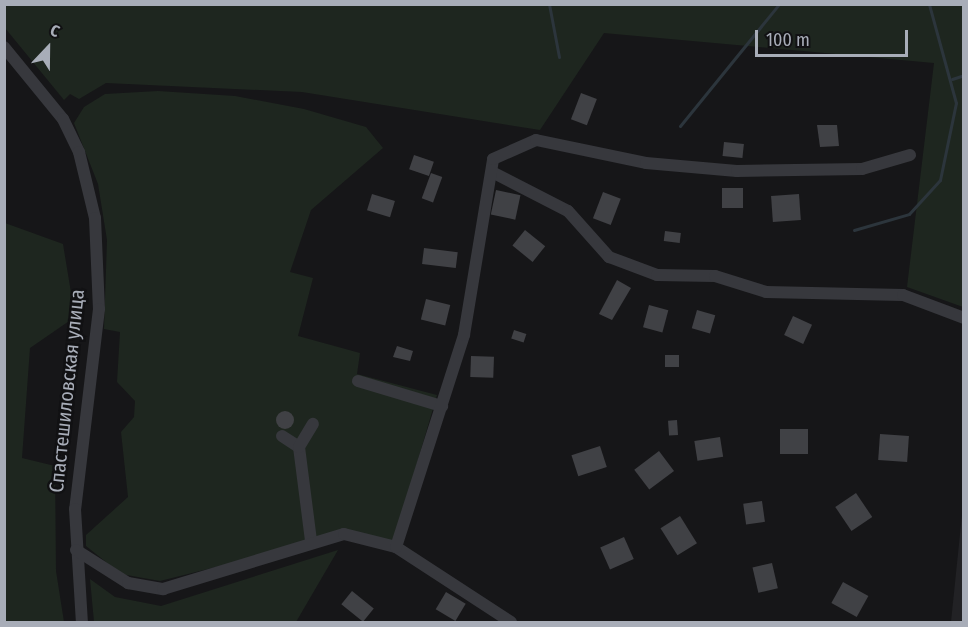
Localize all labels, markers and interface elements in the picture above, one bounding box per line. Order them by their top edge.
north arrow [18,18,78,78]
scale bar [758,18,911,56]
text: С [47,20,62,41]
text: 100 m [766,29,810,51]
street label: Спастешиловская улица [44,288,90,494]

